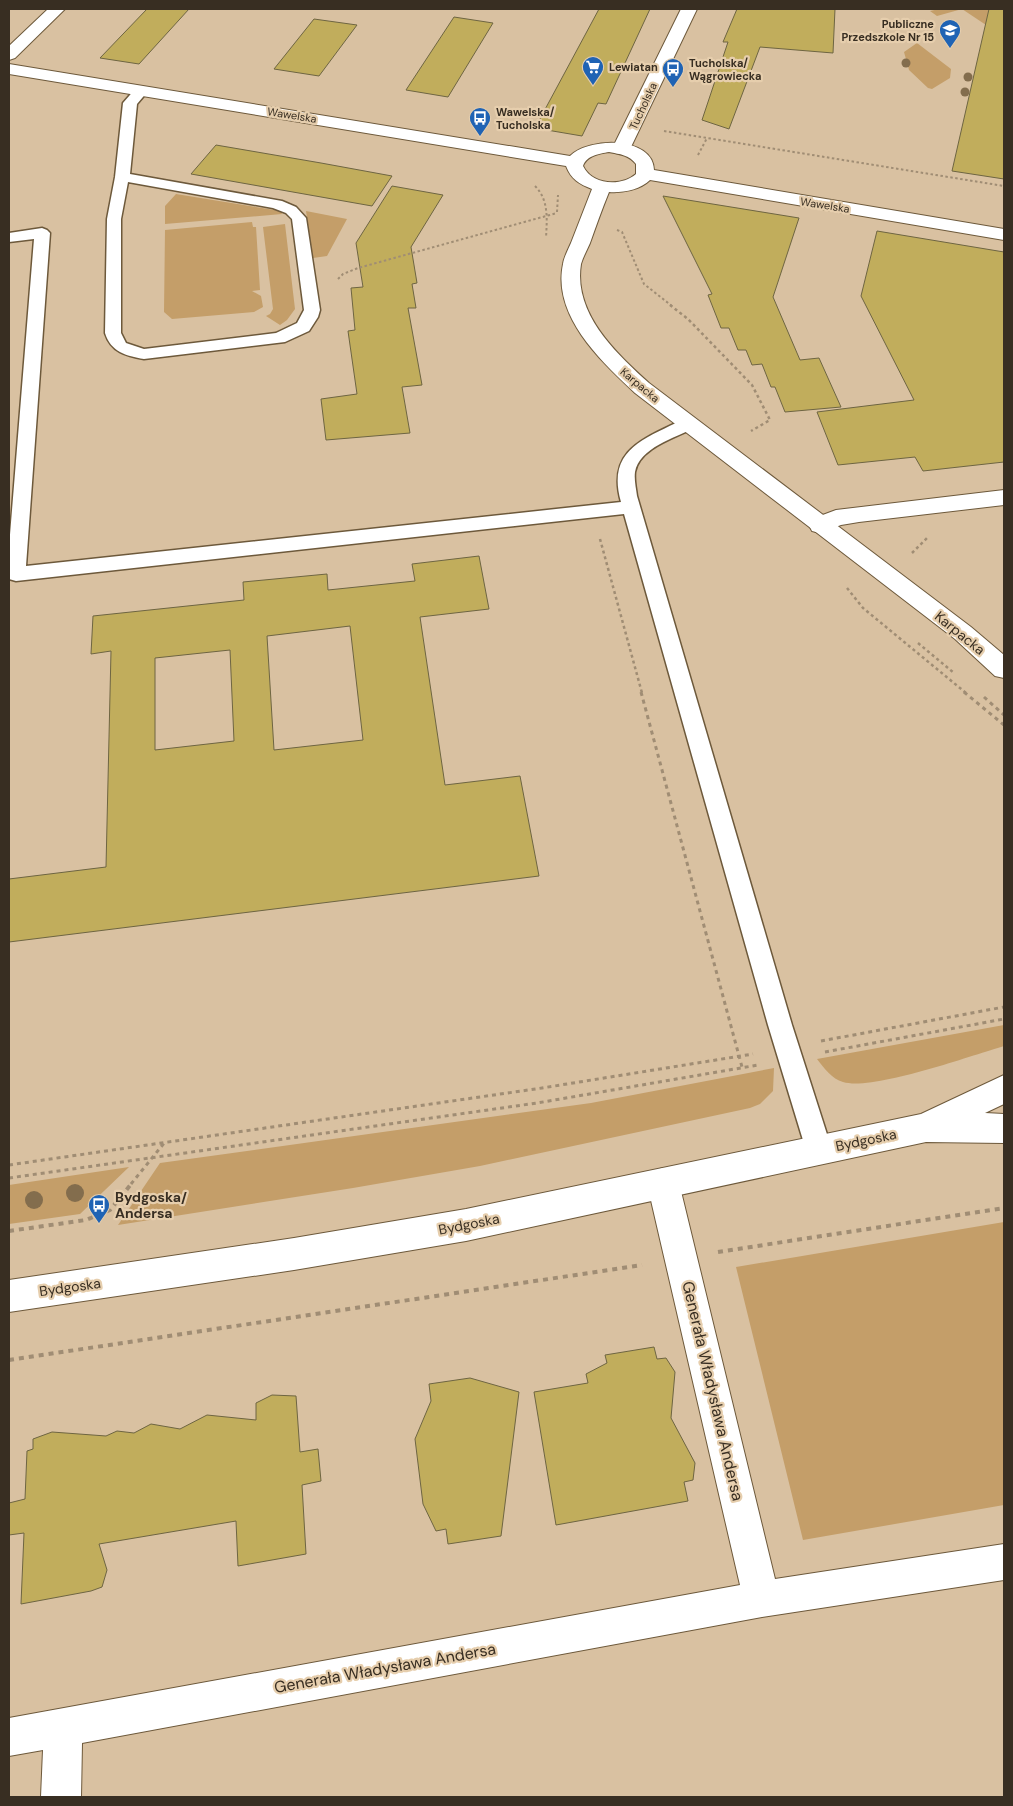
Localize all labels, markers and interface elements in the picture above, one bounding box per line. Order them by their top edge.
place label: Publiczne Przedszkole Nr 15 [842,17,934,44]
school or university icon: Publiczne Przedszkole Nr 15 [938,18,962,49]
supermarket icon: Lewiatan [581,55,605,86]
place label: Tucholska/ Wągrowiecka [689,56,761,83]
bus stop icon: Tucholska/ Wągrowiecka [661,57,685,88]
place label: Lewiatan [609,60,658,74]
street label: Tucholska [626,80,660,132]
street label: Wawelska [266,104,318,126]
place label: Wawelska/ Tucholska [496,105,555,132]
bus stop icon: Wawelska/ Tucholska [468,106,492,137]
street label: Wawelska [799,194,851,216]
street label: Karpacka [618,365,662,405]
street label: Karpacka [931,607,989,659]
street label: Bydgoska [834,1125,898,1155]
place label: Bydgoska/ Andersa [115,1188,187,1222]
bus stop icon: Bydgoska/ Andersa [87,1193,111,1224]
street label: Bydgoska [437,1209,501,1239]
street label: Bydgoska [38,1274,102,1300]
street label: Generała Władysława Andersa [677,1279,749,1503]
street label: Generała Władysława Andersa [272,1638,498,1698]

